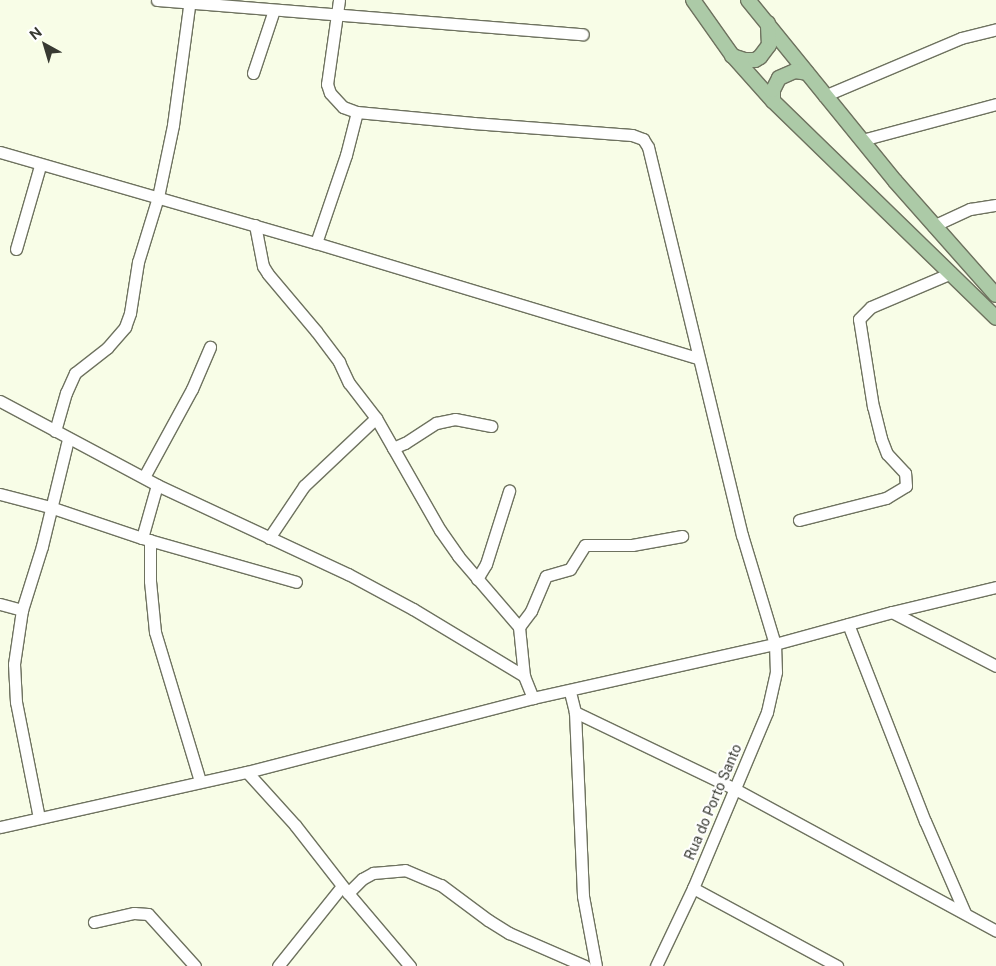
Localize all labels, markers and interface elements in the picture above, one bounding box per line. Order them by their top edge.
north arrow [20,20,70,70]
text: N [26,24,45,43]
street label: Rua do Porto Santo [681,741,745,863]

